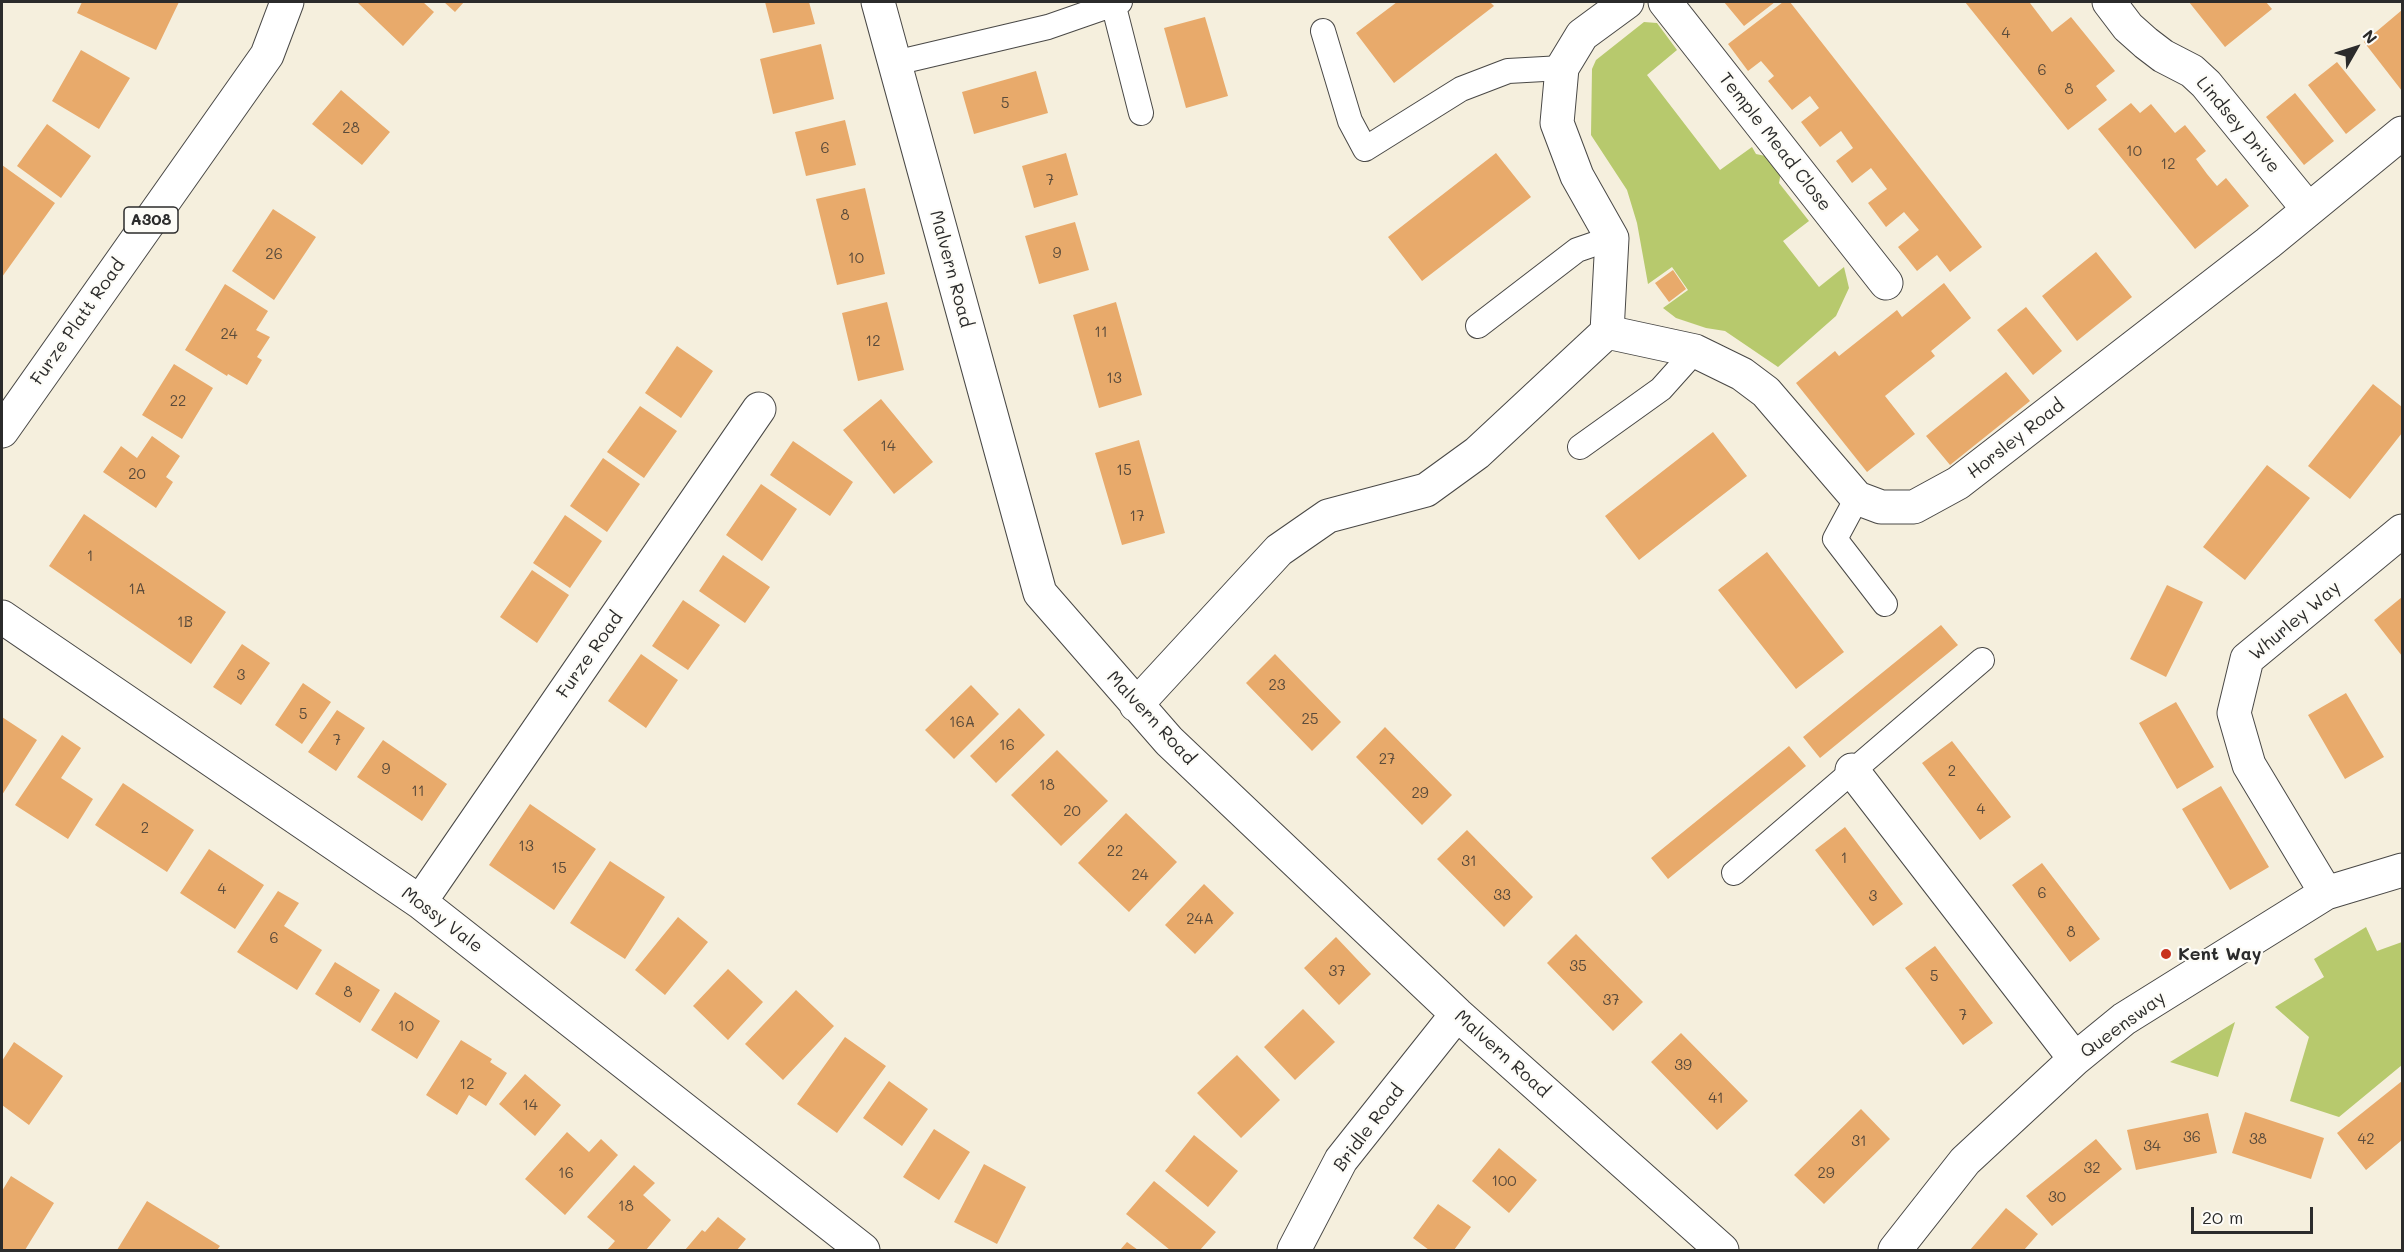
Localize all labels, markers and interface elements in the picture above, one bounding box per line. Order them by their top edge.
north arrow [2326,18,2386,78]
house number: 4 [2002,24,2010,42]
text: N [2358,25,2382,48]
house number: 6 [2037,61,2047,79]
street label: Temple Mead Close [1714,68,1836,216]
street label: Lindsey Drive [2191,72,2285,178]
house number: 8 [2064,80,2074,98]
house number: 5 [1001,94,1009,112]
house number: 28 [342,119,360,137]
house number: 6 [820,139,830,157]
house number: 10 [2126,142,2142,160]
house number: 12 [2160,155,2176,173]
house number: 7 [1046,171,1054,189]
house number: 8 [840,206,850,224]
road number: A308 [124,207,178,233]
street label: Malvern Road [925,208,977,330]
house number: 9 [1053,244,1061,262]
house number: 26 [265,245,283,263]
house number: 10 [848,249,864,267]
street label: Furze Platt Road [26,255,130,389]
house number: 11 [1094,323,1108,341]
house number: 24 [220,325,238,343]
house number: 12 [865,332,881,350]
house number: 13 [1106,369,1122,387]
house number: 22 [170,392,186,410]
street label: Horsley Road [1963,394,2069,484]
house number: 14 [880,437,896,455]
house number: 15 [1116,461,1132,479]
house number: 20 [128,465,146,483]
house number: 17 [1129,507,1145,525]
house number: 1 [87,547,93,565]
street label: Whurley Way [2245,577,2345,665]
house number: 1A [128,580,146,598]
street label: Furze Road [552,608,628,702]
house number: 1B [177,613,193,631]
house number: 3 [237,666,245,684]
street label: Malvern Road [1102,667,1200,769]
house number: 23 [1268,676,1286,694]
house number: 5 [299,705,307,723]
house number: 25 [1301,710,1319,728]
house number: 16A [949,713,975,731]
house number: 7 [333,731,341,749]
house number: 16 [999,736,1015,754]
house number: 27 [1379,750,1395,768]
house number: 9 [382,760,390,778]
house number: 2 [1948,762,1956,780]
house number: 18 [1039,776,1055,794]
house number: 11 [411,782,425,800]
house number: 29 [1411,784,1429,802]
house number: 4 [1977,800,1985,818]
house number: 20 [1063,802,1081,820]
house number: 2 [141,819,149,837]
house number: 13 [518,837,534,855]
house number: 22 [1107,842,1123,860]
house number: 1 [1841,849,1847,867]
house number: 31 [1461,852,1477,870]
house number: 15 [551,859,567,877]
house number: 24 [1131,866,1149,884]
house number: 4 [218,880,226,898]
street label: Mossy Vale [397,882,487,958]
house number: 6 [2037,884,2047,902]
house number: 33 [1493,886,1511,904]
house number: 3 [1869,887,1877,905]
house number: 24A [1186,910,1214,928]
house number: 8 [2066,923,2076,941]
house number: 6 [269,929,279,947]
place label: Kent Way [2178,943,2262,965]
marker: Kent Way [2159,947,2173,961]
house number: 35 [1569,957,1587,975]
house number: 37 [1328,962,1346,980]
house number: 5 [1930,967,1938,985]
house number: 8 [343,983,353,1001]
street label: Queensway [2076,987,2170,1063]
house number: 37 [1602,991,1620,1009]
street label: Malvern Road [1450,1006,1554,1102]
house number: 7 [1959,1006,1967,1024]
house number: 10 [398,1017,414,1035]
house number: 39 [1674,1056,1692,1074]
house number: 12 [459,1075,475,1093]
street label: Bridle Road [1329,1080,1409,1176]
house number: 41 [1708,1089,1724,1107]
house number: 14 [522,1096,538,1114]
house number: 36 [2183,1128,2201,1146]
house number: 38 [2249,1130,2267,1148]
house number: 42 [2357,1130,2375,1148]
house number: 31 [1851,1132,1867,1150]
house number: 34 [2143,1137,2161,1155]
house number: 32 [2083,1159,2101,1177]
house number: 16 [558,1164,574,1182]
house number: 29 [1817,1164,1835,1182]
house number: 100 [1491,1172,1517,1190]
house number: 30 [2048,1188,2066,1206]
scale bar [2194,1195,2316,1233]
house number: 18 [618,1197,634,1215]
text: 20 m [2202,1205,2243,1229]

